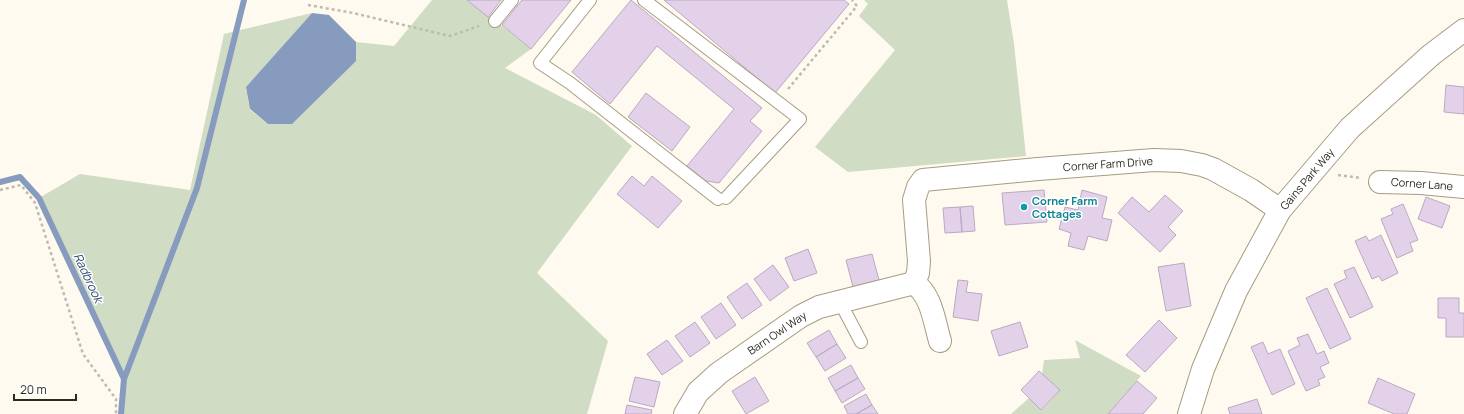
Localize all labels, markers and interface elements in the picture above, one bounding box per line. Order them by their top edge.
street label: Gains Park Way [1276,144,1337,213]
street label: Corner Farm Drive [1063,153,1154,174]
street label: Corner Lane [1391,174,1454,193]
place label: Corner Farm Cottages [1032,193,1098,221]
marker: Corner Farm Cottages [1019,202,1029,212]
water label: Radbrook [70,250,108,307]
street label: Barn Owl Way [744,307,809,358]
scale bar [14,376,76,402]
text: 20 m [20,381,47,398]

